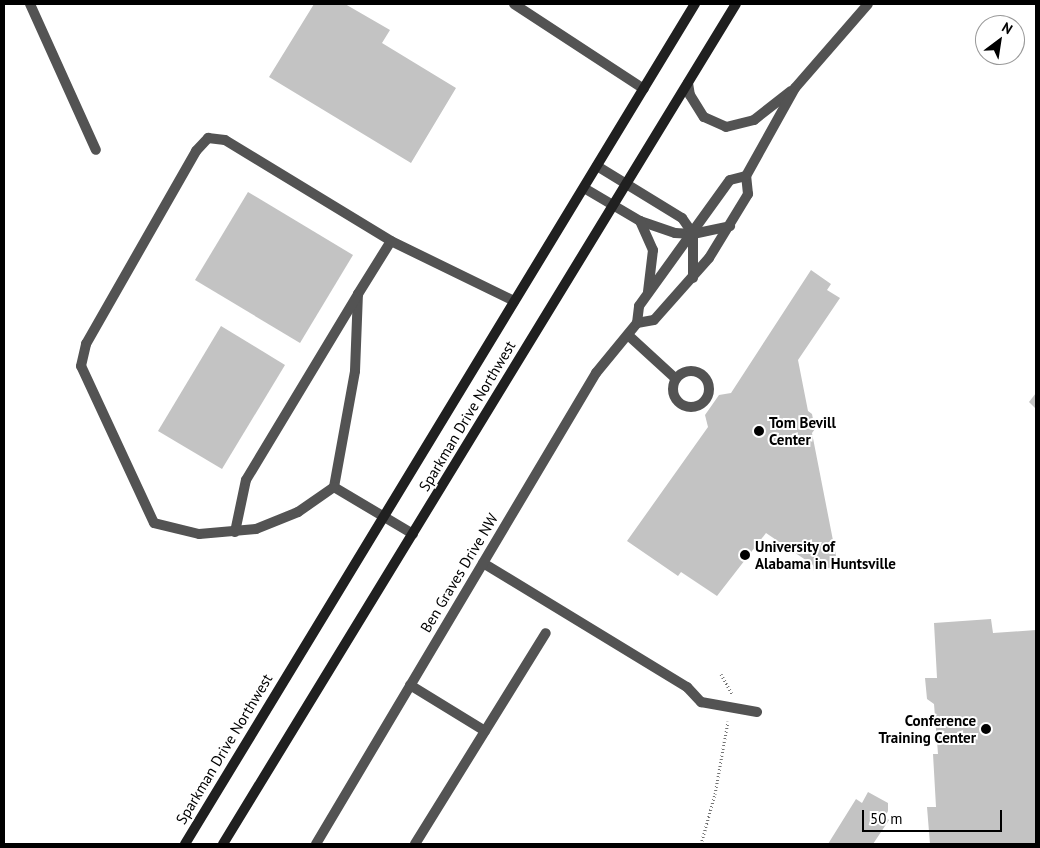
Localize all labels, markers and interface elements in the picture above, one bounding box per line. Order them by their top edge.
north arrow [975,15,1025,65]
text: N [999,18,1016,38]
street label: Sparkman Drive Northwest [415,338,519,494]
place label: Tom Bevill Center [769,413,836,448]
marker: Tom Bevill Center [753,425,765,437]
street label: Ben Graves Drive NW [416,510,502,636]
place label: University of Alabama in Huntsville [755,537,896,572]
marker: University of Alabama in Huntsville [739,549,751,561]
street label: Sparkman Drive Northwest [172,671,276,827]
place label: Conference Training Center [878,711,976,746]
marker: Conference Training Center [980,723,992,735]
scale bar [865,800,1005,832]
text: 50 m [870,809,903,828]

